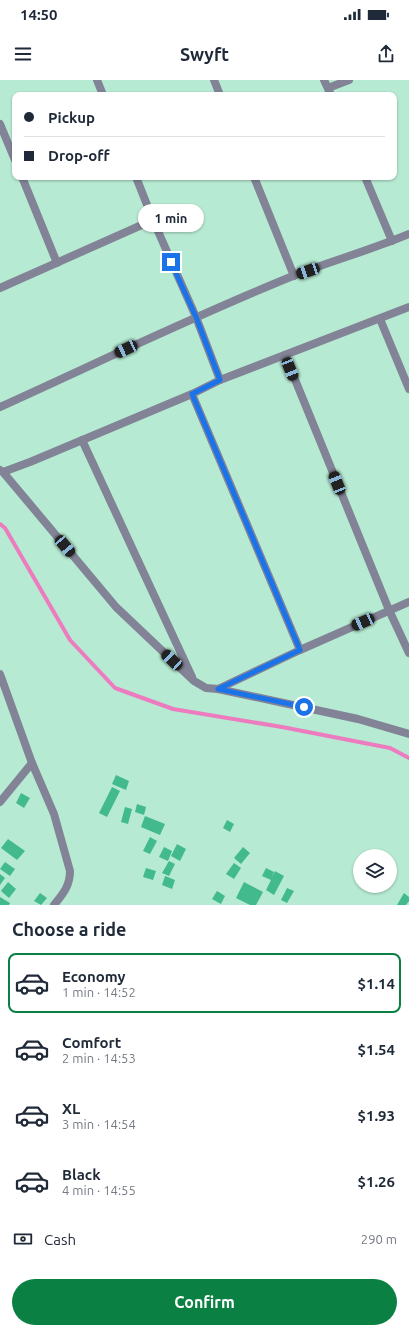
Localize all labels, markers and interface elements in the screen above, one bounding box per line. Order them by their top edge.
text: 14:50 [20,6,58,23]
icon: menu [12,43,34,65]
icon: share [375,43,397,65]
text: Swyft [180,44,229,64]
text: Pickup [48,109,95,126]
text: Drop-off [48,147,110,164]
callout: 1 min [138,204,204,232]
text: 1 min [155,211,187,225]
route end [162,253,180,271]
car [295,261,321,281]
car [113,338,139,360]
car [280,356,300,382]
car [327,470,347,496]
car [53,533,77,559]
car [350,612,376,632]
car [159,647,185,673]
route start [295,698,313,716]
map controls [353,849,397,893]
button: layers [353,849,397,893]
text: Choose a ride [12,919,126,939]
icon: car [14,965,50,1001]
text: Economy [62,968,126,985]
text: $1.14 [357,975,395,992]
text: 1 min · 14:52 [62,985,136,999]
icon: car [14,1031,50,1067]
text: Comfort [62,1034,121,1051]
text: $1.54 [357,1041,395,1058]
text: 2 min · 14:53 [62,1051,136,1065]
icon: car [14,1097,50,1133]
text: XL [62,1100,80,1117]
text: $1.93 [357,1107,395,1124]
text: 3 min · 14:54 [62,1117,136,1131]
icon: car [14,1163,50,1199]
text: Black [62,1166,101,1183]
text: $1.26 [357,1173,395,1190]
text: 4 min · 14:55 [62,1183,136,1197]
icon: cash [12,1228,34,1250]
text: Cash [44,1231,76,1248]
text: 290 m [361,1232,397,1246]
button: Confirm [12,1279,397,1325]

